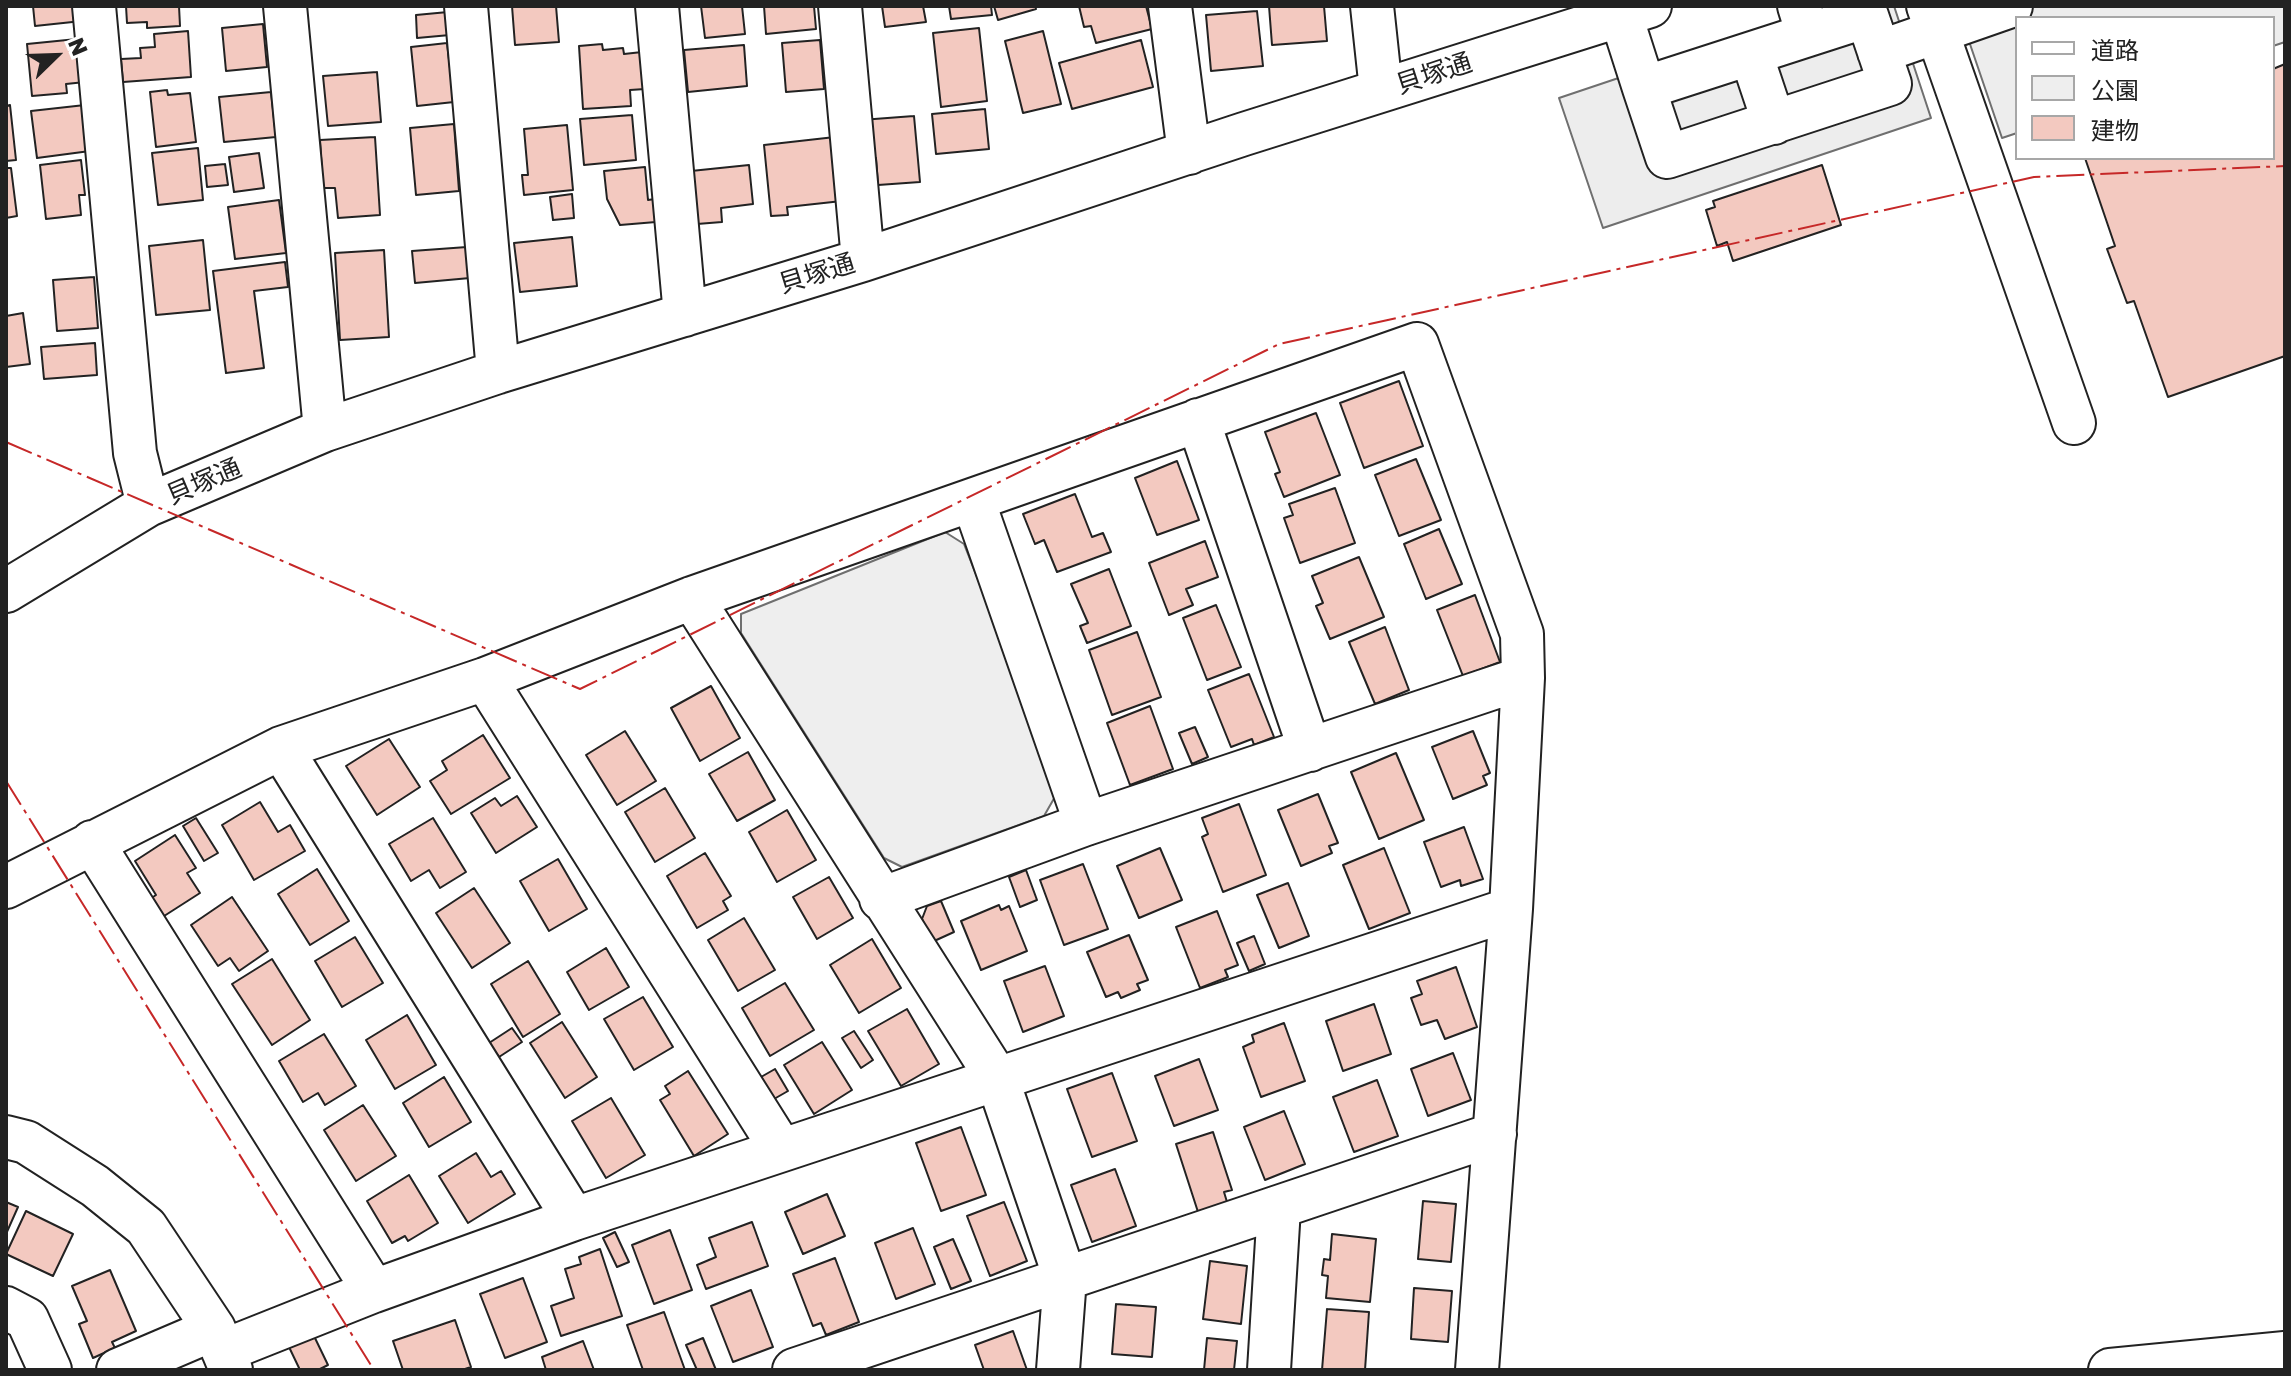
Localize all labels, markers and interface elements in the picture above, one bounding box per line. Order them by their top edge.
north arrow [16,16,96,96]
legend [2015,16,2275,160]
text: N [63,33,94,59]
text: 道路 [2091,35,2139,64]
street label: 貝塚通 [1392,47,1476,101]
text: 公園 [2091,75,2139,104]
text: 建物 [2091,115,2139,144]
street label: 貝塚通 [775,248,859,300]
street label: 貝塚通 [162,452,246,512]

